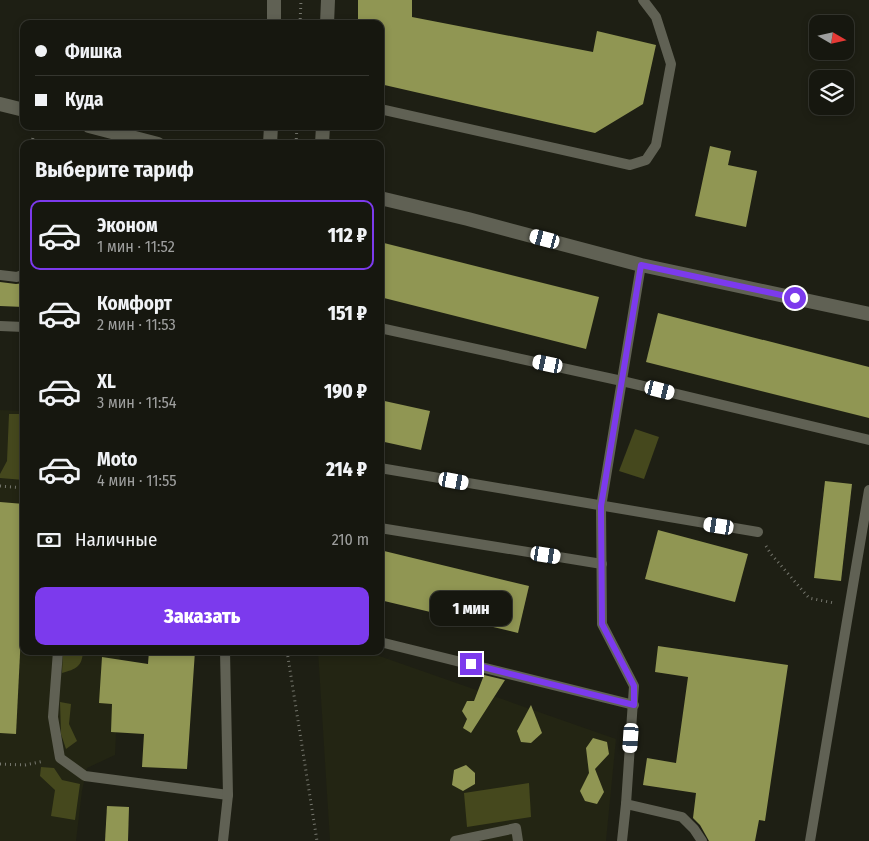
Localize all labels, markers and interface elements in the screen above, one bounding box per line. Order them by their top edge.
north arrow [809,15,854,60]
map controls [809,15,854,115]
text: Фишка [65,40,122,63]
button: layers [809,70,854,115]
text: Куда [65,88,103,111]
text: Выберите тариф [35,156,194,183]
icon: car [37,213,82,258]
text: Эконом [97,214,158,237]
text: 112 ₽ [328,224,367,247]
car [528,228,561,250]
text: 1 мин · 11:52 [97,237,175,256]
route start [784,287,806,309]
icon: car [37,291,82,336]
text: Комфорт [97,292,172,315]
text: 151 ₽ [328,302,367,325]
text: 2 мин · 11:53 [97,315,176,334]
car [531,354,564,374]
icon: car [37,369,82,414]
text: XL [97,370,116,393]
car [643,379,676,401]
text: 190 ₽ [324,380,367,403]
text: 3 мин · 11:54 [97,393,177,412]
icon: car [37,447,82,492]
text: Moto [97,448,137,471]
text: 214 ₽ [326,458,367,481]
text: 4 мин · 11:55 [97,471,177,490]
car [437,471,470,491]
car [703,516,734,536]
icon: cash [35,526,63,554]
text: Наличные [75,528,157,551]
text: 210 m [332,530,369,549]
car [530,545,561,565]
button: Заказать [35,587,369,645]
callout: 1 мин [430,592,512,626]
text: 1 мин [453,599,489,618]
route end [460,653,482,675]
car [622,723,639,753]

